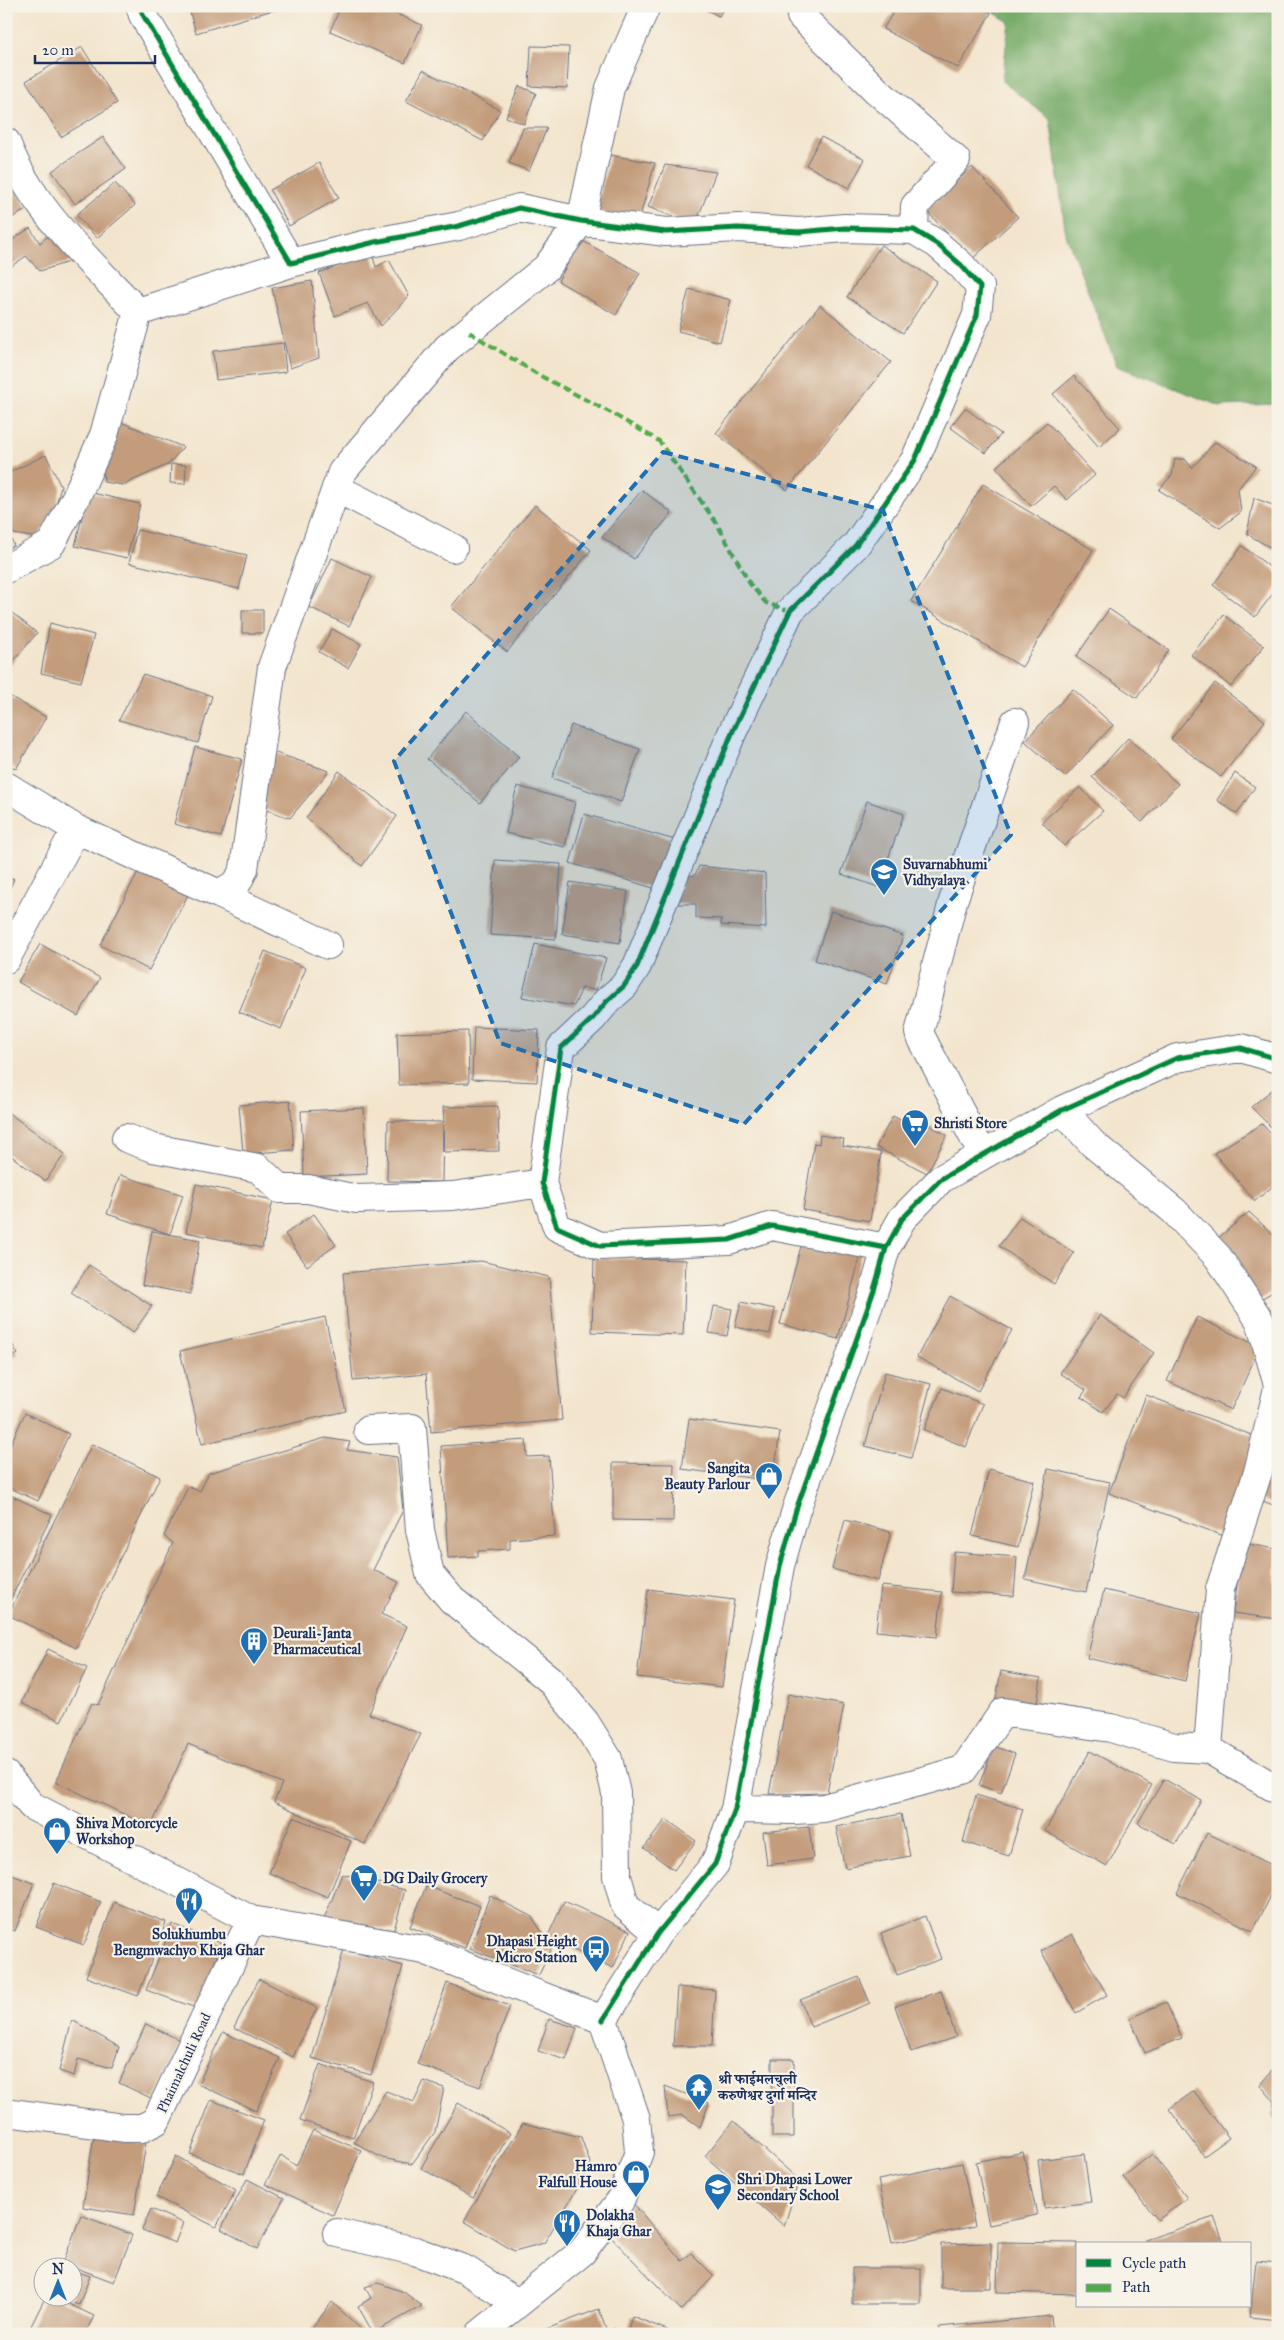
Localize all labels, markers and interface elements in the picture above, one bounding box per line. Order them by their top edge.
scale bar [35,32,155,64]
text: 20 m [42,41,74,59]
place label: Suvarnabhumi Vidhyalaya [902,856,987,890]
school or university icon: Suvarnabhumi Vidhyalaya [869,857,899,896]
supermarket icon: Shristi Store [900,1108,930,1147]
place label: Shristi Store [934,1115,1007,1132]
place label: Sangita Beauty Parlour [665,1460,751,1494]
shop icon: Sangita Beauty Parlour [754,1461,784,1500]
place label: Deurali-Janta Pharmaceutical [273,1625,362,1658]
building icon: Deurali-Janta Pharmaceutical [239,1626,269,1665]
place label: Shiva Motorcycle Workshop [76,1815,178,1849]
shop icon: Shiva Motorcycle Workshop [42,1816,72,1855]
supermarket icon: DG Daily Grocery [349,1863,379,1902]
place label: DG Daily Grocery [383,1870,489,1888]
restaurant icon: Solukhumbu Bengmwachyo Khaja Ghar [174,1886,204,1925]
place label: Solukhumbu Bengmwachyo Khaja Ghar [113,1926,265,1960]
place label: Dhapasi Height Micro Station [487,1933,577,1966]
bus stop icon: Dhapasi Height Micro Station [581,1934,611,1973]
street label: Phaimalchuli Road [153,2010,215,2116]
place label: श्री फाईमलचुली करुणेश्वर दुर्गा मन्दिर [717,2070,818,2105]
temple icon: श्री फाईमलचुली करुणेश्वर दुर्गा मन्दिर [684,2072,714,2111]
place label: Hamro Falfull House [538,2158,617,2191]
shop icon: Hamro Falfull House [621,2159,651,2198]
place label: Shri Dhapasi Lower Secondary School [737,2171,853,2205]
school or university icon: Shri Dhapasi Lower Secondary School [703,2172,733,2211]
place label: Dolakha Khaja Ghar [586,2207,652,2241]
restaurant icon: Dolakha Khaja Ghar [552,2208,582,2247]
legend [1076,2242,1252,2308]
text: Cycle path [1122,2254,1187,2272]
north arrow [32,2258,82,2308]
text: N [52,2261,64,2278]
text: Path [1122,2278,1151,2296]

